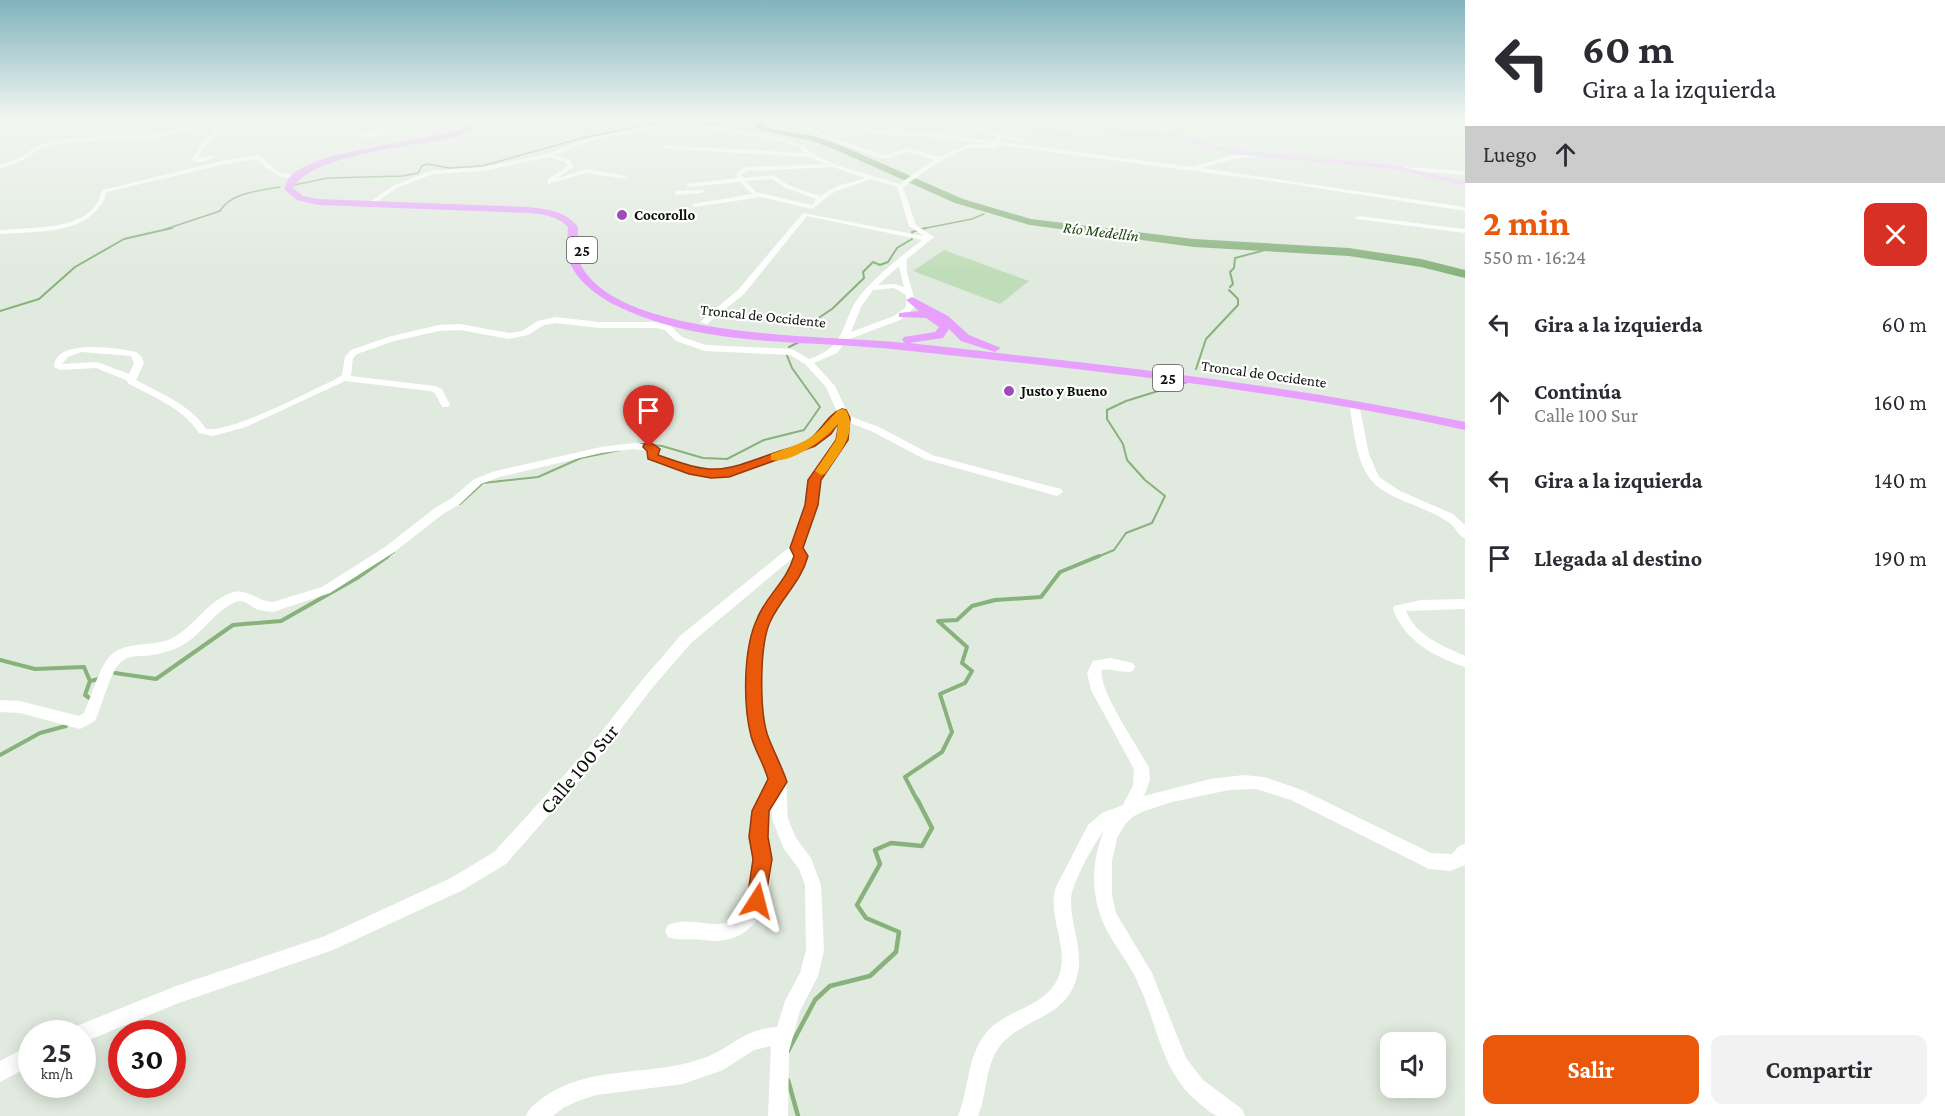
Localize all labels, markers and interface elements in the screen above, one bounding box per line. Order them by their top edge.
icon: left [1483,24,1561,102]
text: 60 m [1582,25,1674,72]
text: Gira a la izquierda [1582,74,1776,104]
icon: ahead [1549,138,1582,171]
text: Luego [1483,142,1537,167]
text: 2 min [1483,203,1570,243]
button: close [1864,203,1927,266]
place label: Cocorollo [634,207,695,223]
marker: Cocorollo [615,208,629,222]
water label: Río Medellín [1062,218,1140,245]
road number: 25 [567,237,597,263]
text: 550 m · 16:24 [1483,246,1586,268]
street label: Troncal de Occidente [699,301,827,331]
icon: left [1483,308,1516,341]
text: Gira a la izquierda [1534,312,1703,337]
text: 60 m [1882,312,1927,337]
street label: Troncal de Occidente [1200,357,1328,391]
road number: 25 [1153,365,1183,391]
text: Continúa [1534,379,1621,404]
place label: Justo y Bueno [1019,383,1108,399]
marker: Justo y Bueno [1002,384,1016,398]
pin [623,385,674,447]
icon: ahead [1483,386,1516,419]
text: 160 m [1874,390,1927,415]
icon: arrive [632,394,665,427]
text: Calle 100 Sur [1534,404,1638,426]
icon: left [1483,464,1516,497]
text: Gira a la izquierda [1534,468,1703,493]
text: 140 m [1874,468,1927,493]
icon: arrive [1483,542,1516,575]
text: Llegada al destino [1534,546,1702,571]
text: 190 m [1874,546,1927,571]
street label: Calle 100 Sur [535,719,624,819]
position arrow [725,869,789,933]
speed limit sign: 30 [108,1020,186,1098]
map controls [1380,1032,1446,1098]
button: sound [1380,1032,1446,1098]
text: 25 [42,1035,72,1068]
button: Salir [1483,1035,1699,1104]
button: Compartir [1711,1035,1927,1104]
text: km/h [41,1066,73,1082]

